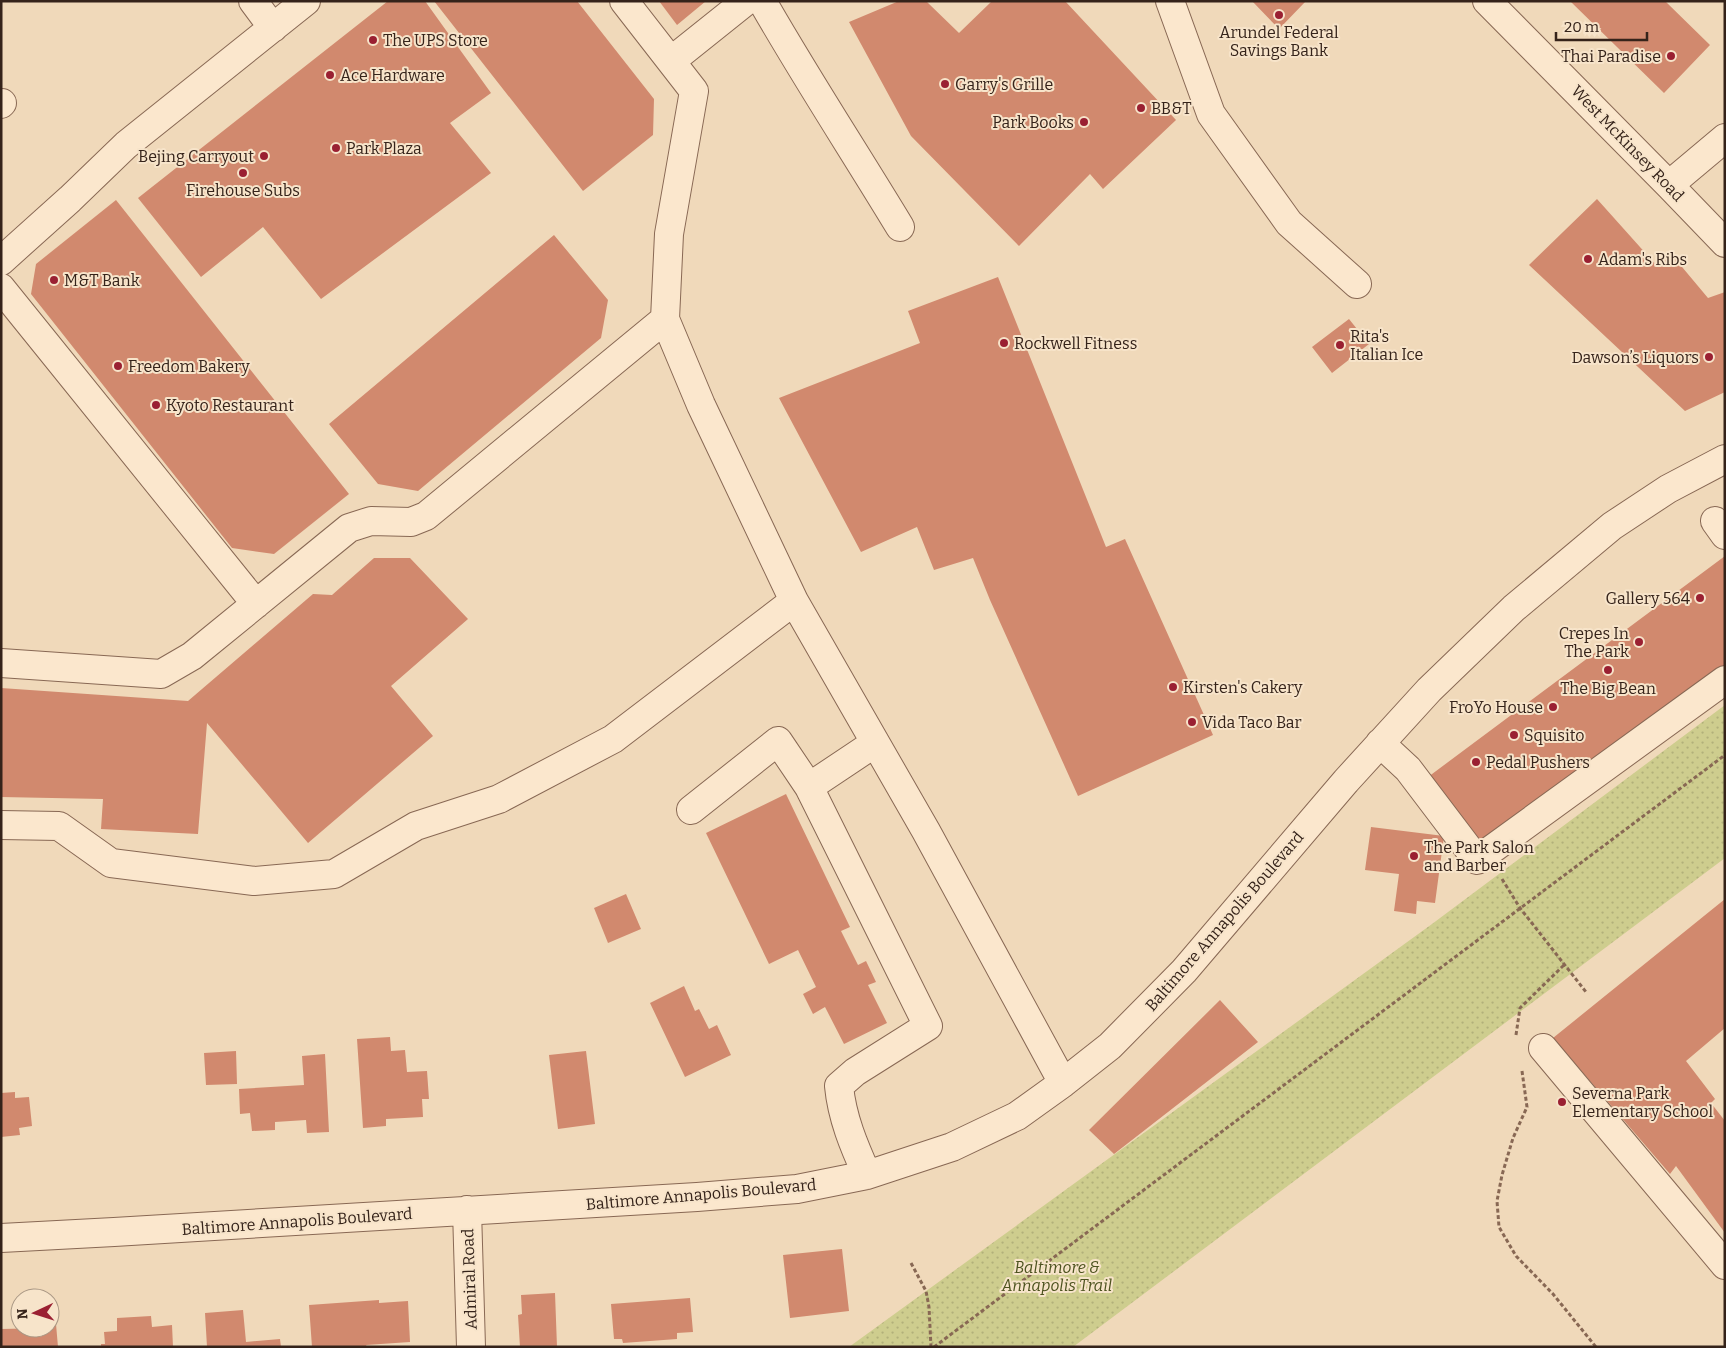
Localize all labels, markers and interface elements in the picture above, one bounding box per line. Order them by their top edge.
marker: Arundel Federal Savings Bank [1273,9,1285,21]
scale bar [1556,10,1647,42]
text: 20 m [1564,18,1600,36]
place label: Arundel Federal Savings Bank [1219,23,1339,60]
place label: The UPS Store [383,31,488,50]
marker: The UPS Store [367,34,379,46]
place label: Thai Paradise [1561,47,1661,66]
marker: Thai Paradise [1665,50,1677,62]
place label: Ace Hardware [340,66,445,85]
marker: Ace Hardware [324,69,336,81]
place label: Garry's Grille [955,75,1053,94]
marker: Garry's Grille [939,78,951,90]
street label: West McKinsey Road [1567,81,1688,206]
place label: BB&T [1151,99,1192,118]
marker: BB&T [1135,102,1147,114]
place label: Park Books [992,113,1074,132]
marker: Park Books [1078,116,1090,128]
place label: Park Plaza [346,139,422,158]
marker: Park Plaza [330,142,342,154]
place label: Bejing Carryout [138,147,254,166]
marker: Bejing Carryout [258,150,270,162]
marker: Firehouse Subs [237,167,249,179]
place label: Firehouse Subs [186,181,300,200]
place label: Adam's Ribs [1598,250,1687,269]
marker: Adam's Ribs [1582,253,1594,265]
place label: M&T Bank [64,271,140,290]
marker: M&T Bank [48,274,60,286]
place label: Rita's Italian Ice [1350,327,1423,364]
place label: Rockwell Fitness [1014,334,1137,353]
marker: Rockwell Fitness [998,337,1010,349]
marker: Rita's Italian Ice [1334,339,1346,351]
place label: Dawson’s Liquors [1571,348,1699,367]
marker: Dawson’s Liquors [1703,351,1715,363]
place label: Freedom Bakery [128,357,250,376]
marker: Freedom Bakery [112,360,124,372]
place label: Kyoto Restaurant [166,396,294,415]
marker: Kyoto Restaurant [150,399,162,411]
place label: Gallery 564 [1605,589,1691,608]
marker: Gallery 564 [1694,592,1706,604]
place label: Crepes In The Park [1559,624,1629,661]
marker: Crepes In The Park [1633,636,1645,648]
marker: The Big Bean [1602,664,1614,676]
place label: Kirsten's Cakery [1183,678,1303,697]
place label: The Big Bean [1560,679,1656,698]
marker: Kirsten's Cakery [1167,681,1179,693]
place label: FroYo House [1449,698,1543,717]
marker: FroYo House [1547,701,1559,713]
place label: Vida Taco Bar [1202,713,1302,732]
marker: Vida Taco Bar [1186,716,1198,728]
place label: Squisito [1524,726,1585,745]
marker: Squisito [1508,729,1520,741]
place label: Pedal Pushers [1486,753,1590,772]
marker: Pedal Pushers [1470,756,1482,768]
street label: Baltimore Annapolis Boulevard [1141,827,1308,1015]
place label: The Park Salon and Barber [1424,838,1534,875]
marker: The Park Salon and Barber [1408,850,1420,862]
place label: Severna Park Elementary School [1572,1084,1713,1121]
marker: Severna Park Elementary School [1556,1096,1568,1108]
street label: Baltimore Annapolis Boulevard [585,1175,818,1214]
street label: Baltimore Annapolis Boulevard [181,1204,414,1239]
street label: Admiral Road [458,1228,481,1330]
park label: Baltimore & Annapolis Trail [1001,1258,1112,1295]
north arrow [10,1288,60,1338]
text: N [14,1308,31,1320]

